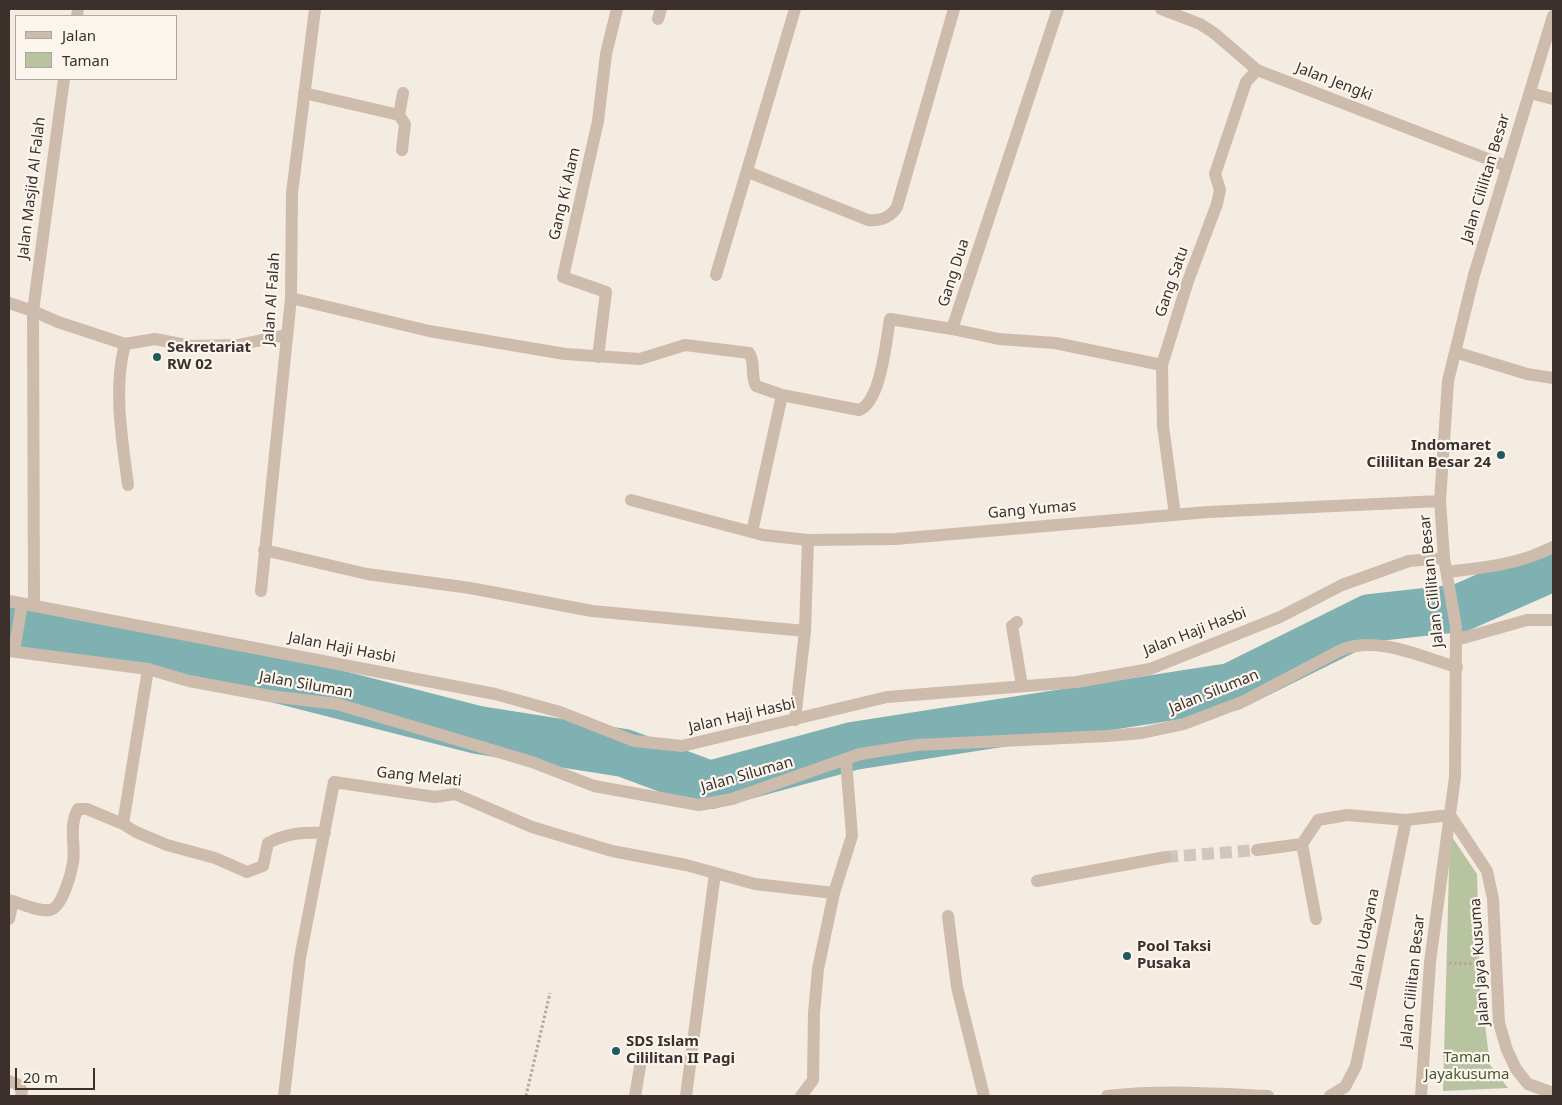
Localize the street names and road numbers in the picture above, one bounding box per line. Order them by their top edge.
street label: Jalan Jengki [1293,59,1375,105]
street label: Jalan Cililitan Besar [1458,111,1514,245]
street label: Jalan Masjid Al Falah [14,116,50,260]
street label: Gang Ki Alam [546,146,584,242]
street label: Gang Dua [935,237,973,309]
street label: Gang Satu [1152,245,1192,319]
street label: Jalan Al Falah [260,252,284,346]
street label: Gang Yumas [987,497,1077,523]
street label: Jalan Cililitan Besar [1416,514,1448,648]
street label: Jalan Haji Hasbi [1141,604,1249,660]
street label: Jalan Haji Hasbi [287,629,397,667]
street label: Jalan Siluman [1167,666,1261,718]
street label: Jalan Siluman [258,668,354,702]
street label: Jalan Haji Hasbi [687,695,797,737]
street label: Jalan Siluman [699,753,795,797]
street label: Gang Melati [376,764,462,790]
street label: Jalan Udayana [1347,887,1383,989]
street label: Jalan Jaya Kusuma [1467,898,1493,1026]
street label: Jalan Cililitan Besar [1397,914,1429,1048]

